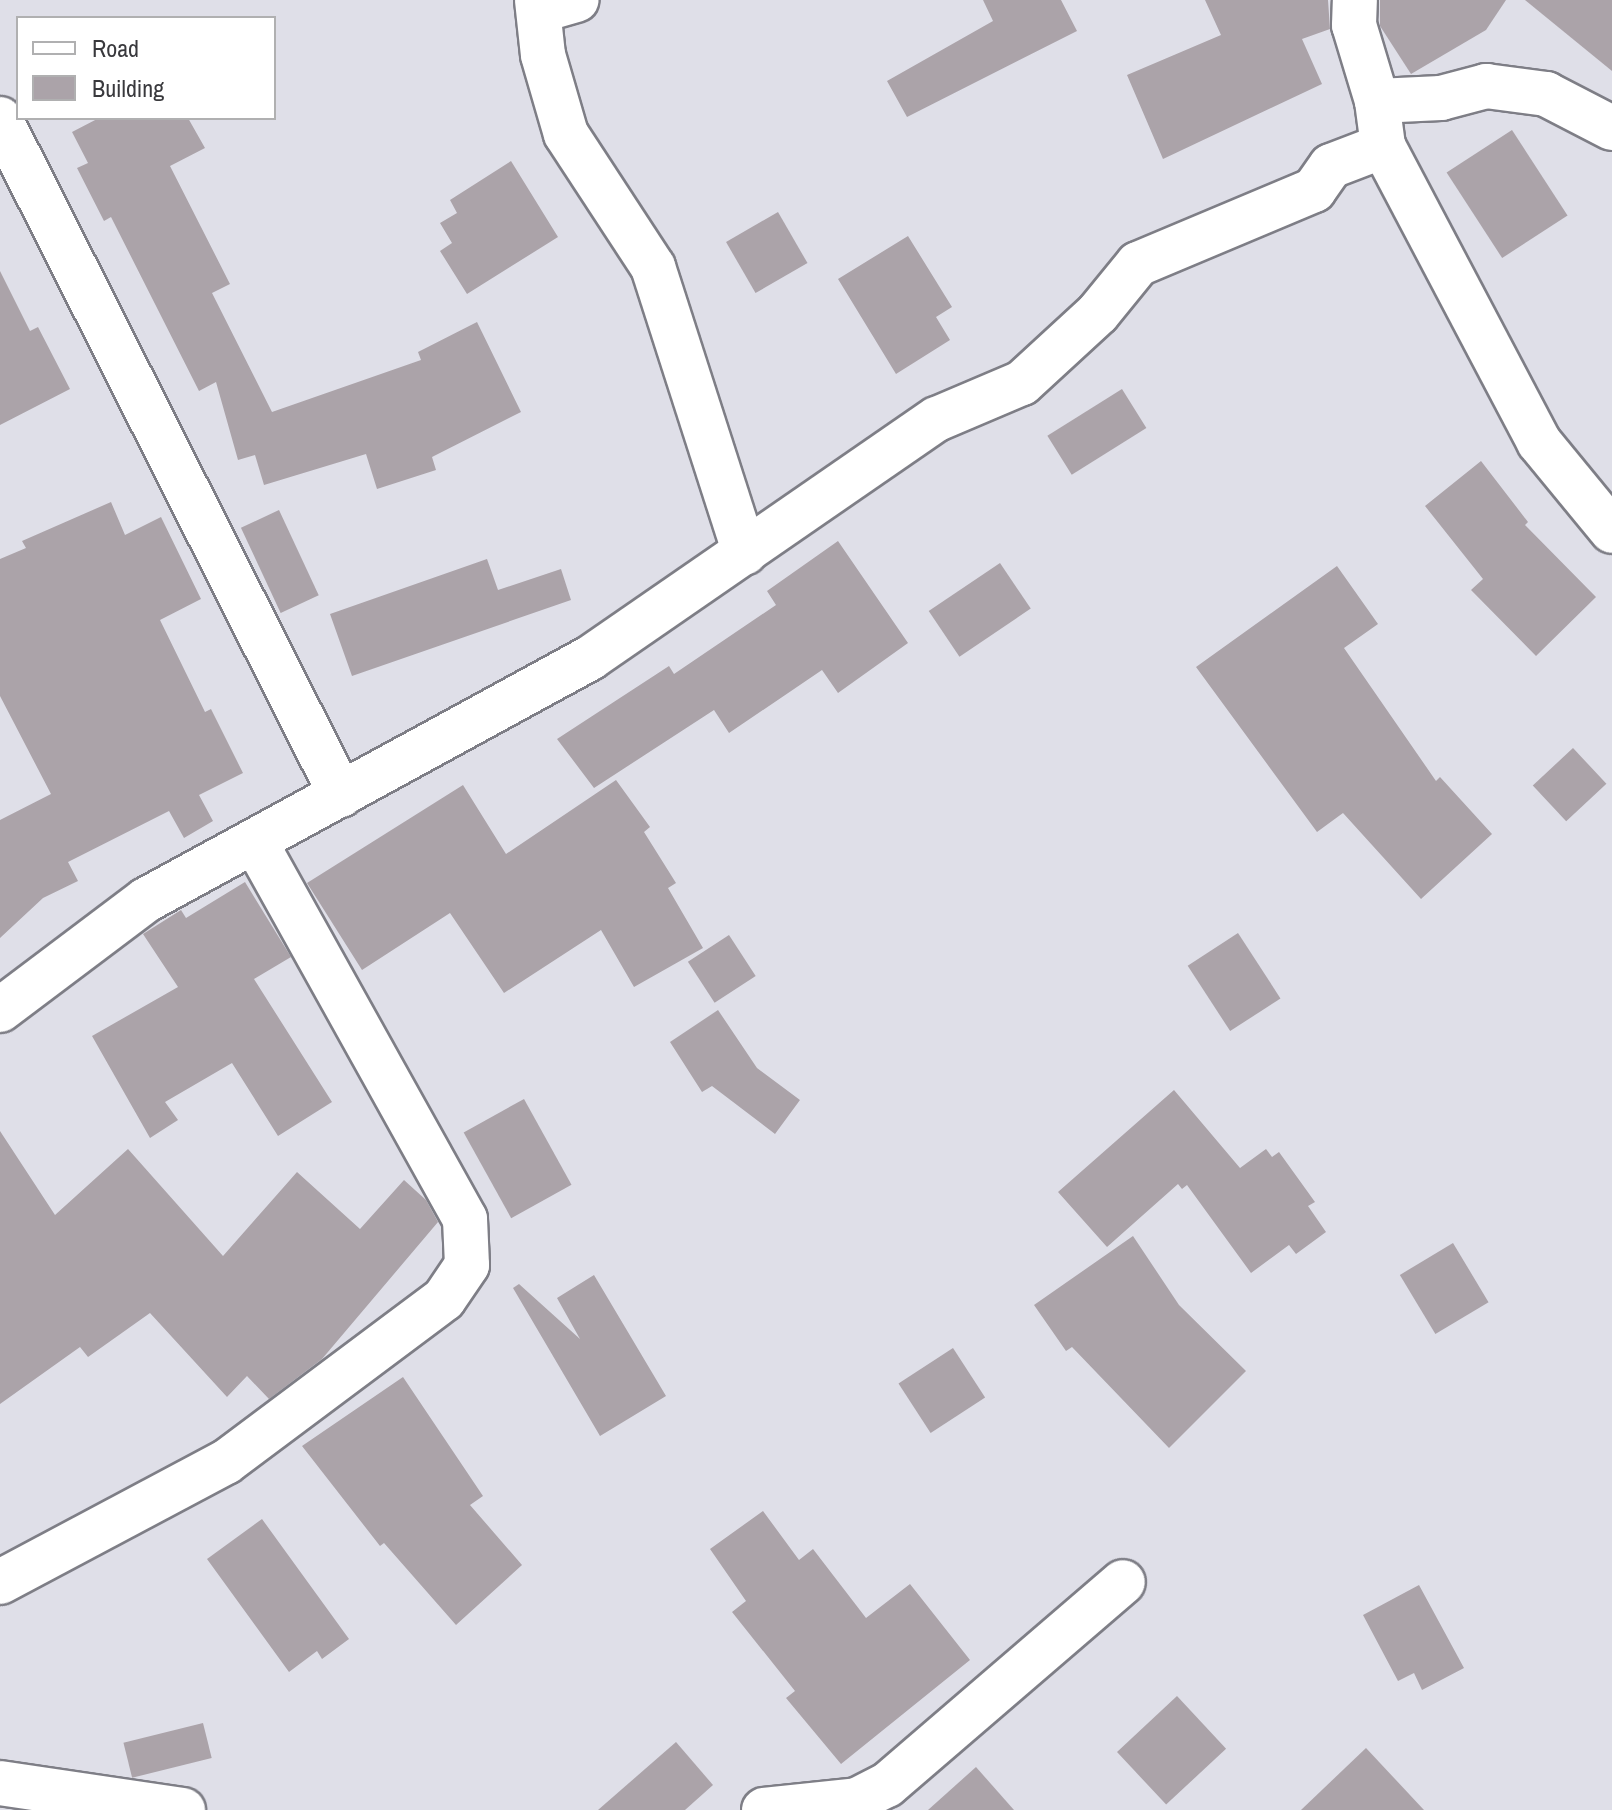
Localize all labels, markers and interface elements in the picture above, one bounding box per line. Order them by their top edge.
legend [16,16,276,120]
text: Road [92,32,139,64]
text: Building [92,72,164,104]

